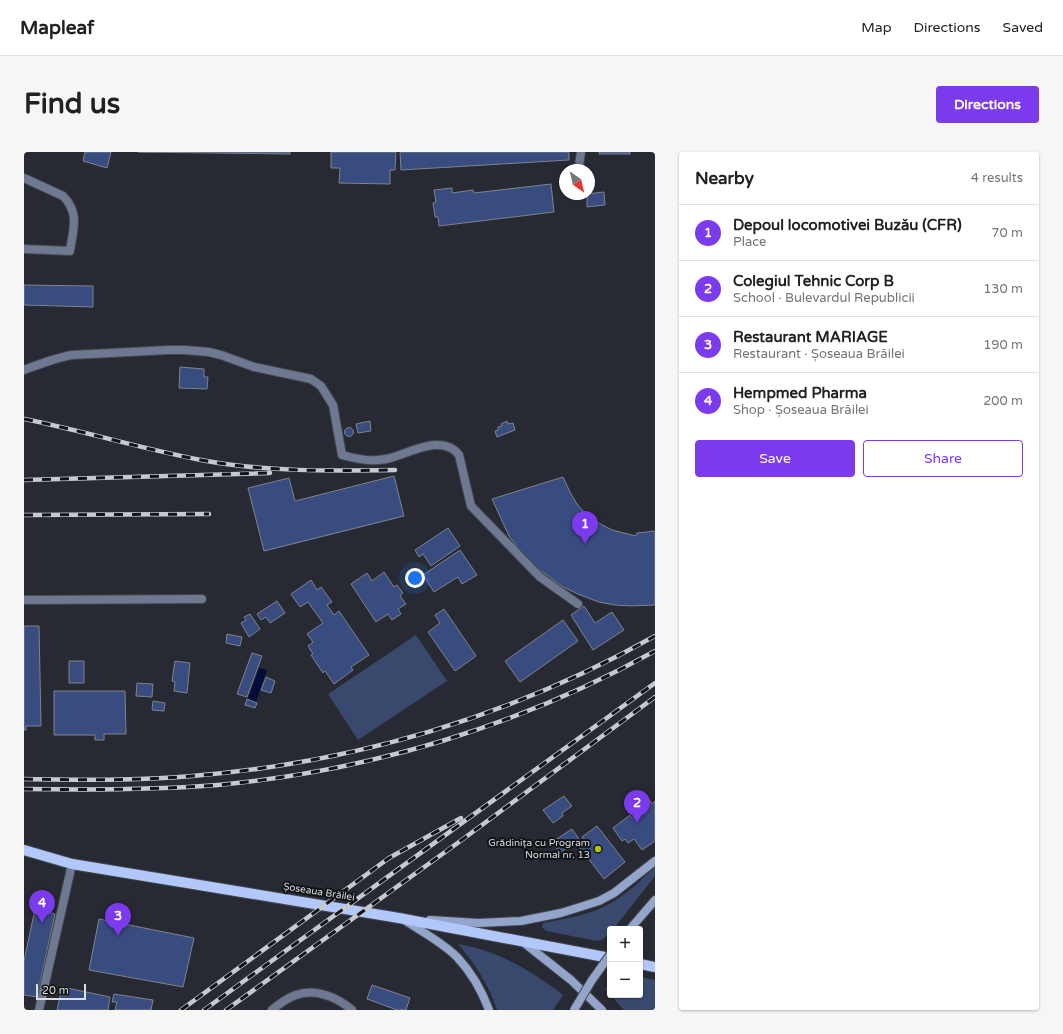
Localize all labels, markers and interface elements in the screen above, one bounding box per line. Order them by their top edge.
text: Mapleaf [20,17,94,39]
text: Map [861,19,892,36]
text: Directions [914,19,981,36]
text: Saved [1003,19,1043,36]
button: Directions [936,86,1039,123]
text: Find us [24,87,120,121]
north arrow [559,164,595,200]
text: Nearby [695,168,754,189]
text: 4 results [971,170,1023,186]
text: Depoul locomotivei Buzău (CFR) [733,216,962,234]
text: 1 [704,225,712,241]
text: 70 m [991,225,1023,241]
text: Place [733,234,766,250]
text: Colegiul Tehnic Corp B [733,272,894,290]
text: 2 [704,281,712,297]
text: 130 m [983,281,1023,297]
text: School · Bulevardul Republicii [733,290,915,306]
text: Restaurant MARIAGE [733,328,888,346]
text: 3 [704,337,712,353]
text: 190 m [983,337,1023,353]
text: Restaurant · Șoseaua Brăilei [733,346,905,362]
text: Hempmed Pharma [733,384,867,402]
text: 4 [704,393,712,409]
text: 200 m [983,393,1023,409]
text: Shop · Șoseaua Brăilei [733,402,869,418]
button: Save [695,440,855,477]
button: Share [863,440,1023,477]
pin: 1 [572,511,598,544]
your location [405,568,425,588]
pin: 2 [624,790,650,823]
place label: Grădinița cu Program Normal nr. 13 [488,837,590,861]
marker: Grădinița cu Program Normal nr. 13 [593,844,603,854]
street label: Șoseaua Brăilei [282,880,356,904]
pin: 4 [29,890,55,923]
pin: 3 [105,903,131,936]
map controls [607,926,643,998]
button: + [607,926,643,962]
button: − [607,962,643,998]
scale bar [36,982,86,1001]
text: 20 m [42,984,69,997]

